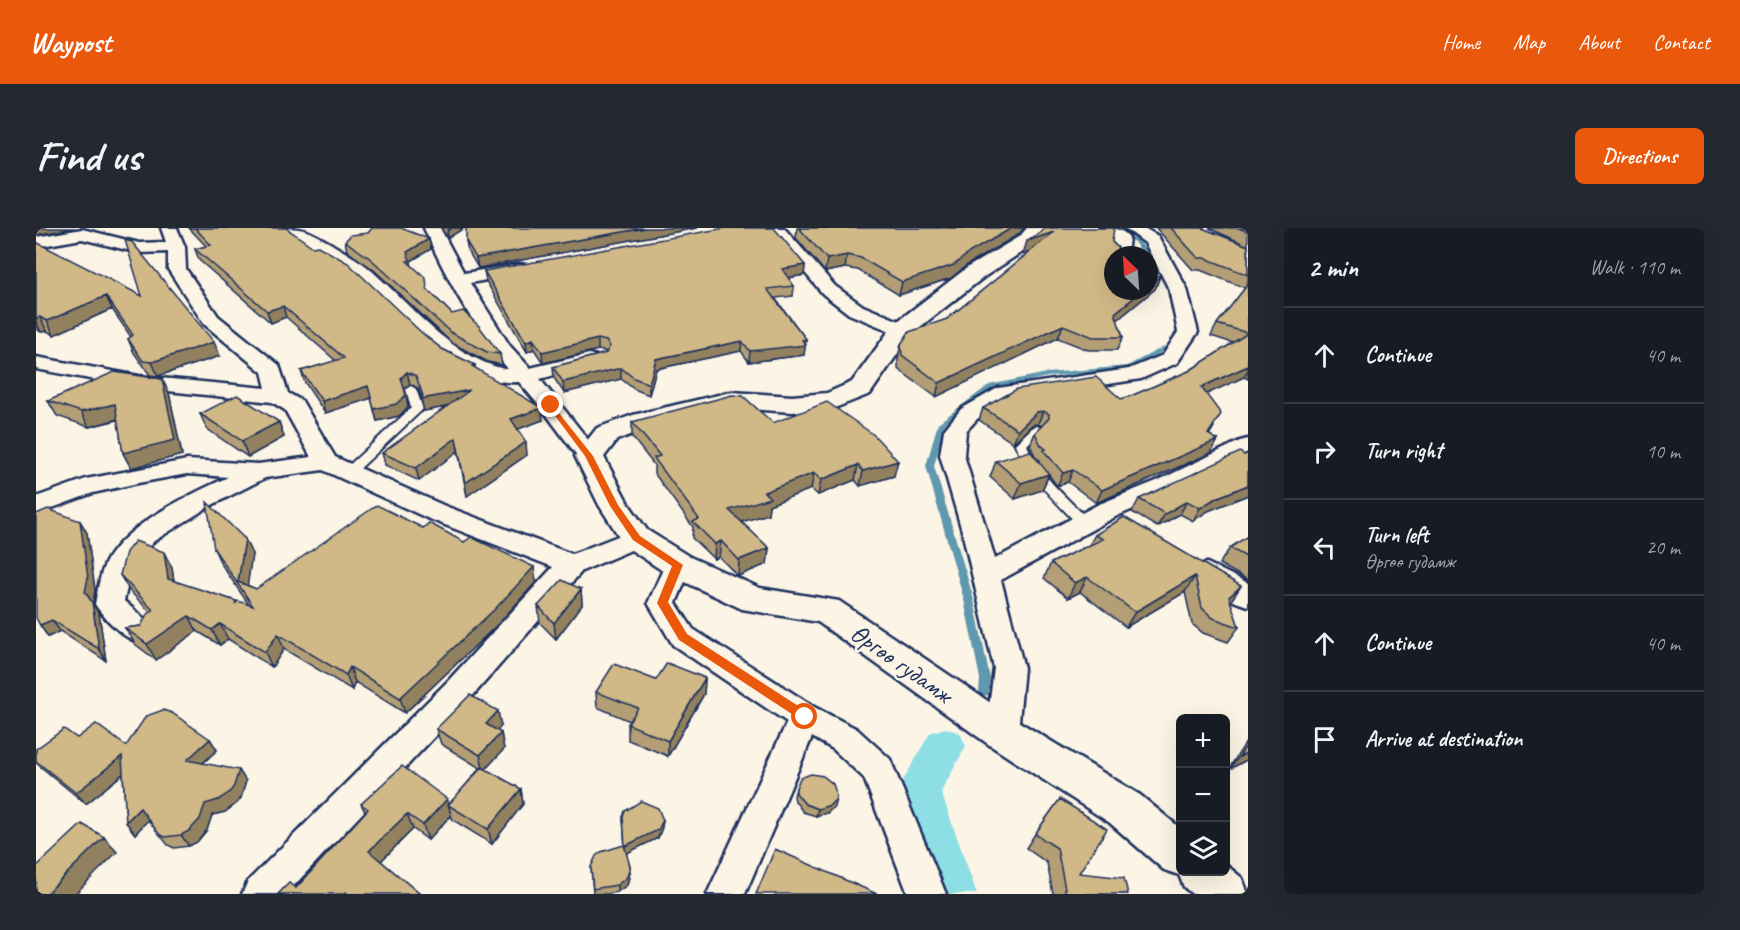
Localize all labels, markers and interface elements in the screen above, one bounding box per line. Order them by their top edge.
text: Waypost [30,25,111,60]
text: Home [1442,29,1480,55]
text: Map [1513,29,1545,55]
text: About [1578,29,1620,55]
text: Contact [1653,29,1710,55]
button: Directions [1575,128,1704,184]
text: Find us [36,130,141,183]
north arrow [1104,246,1158,300]
text: 2 min [1308,251,1358,284]
text: Walk · 110 m [1590,255,1680,280]
icon: ahead [1308,339,1341,372]
text: Continue [1365,341,1431,369]
text: 40 m [1646,343,1680,368]
route end [537,391,563,417]
icon: right [1308,435,1341,468]
text: Turn right [1365,437,1442,465]
text: 10 m [1646,439,1680,464]
text: Turn left [1365,521,1429,549]
icon: left [1308,531,1341,564]
text: 20 m [1646,535,1680,560]
text: Өргөө гудамж [1365,549,1455,574]
street label: Өргөө гудамж [844,616,962,712]
icon: ahead [1308,627,1341,660]
text: Continue [1365,629,1431,657]
text: 40 m [1646,631,1680,656]
route start [791,703,817,729]
map controls [1176,714,1230,876]
button: + [1176,714,1230,768]
icon: arrive [1308,723,1341,756]
text: Arrive at destination [1365,725,1522,753]
button: − [1176,768,1230,822]
button: layers [1176,822,1230,876]

